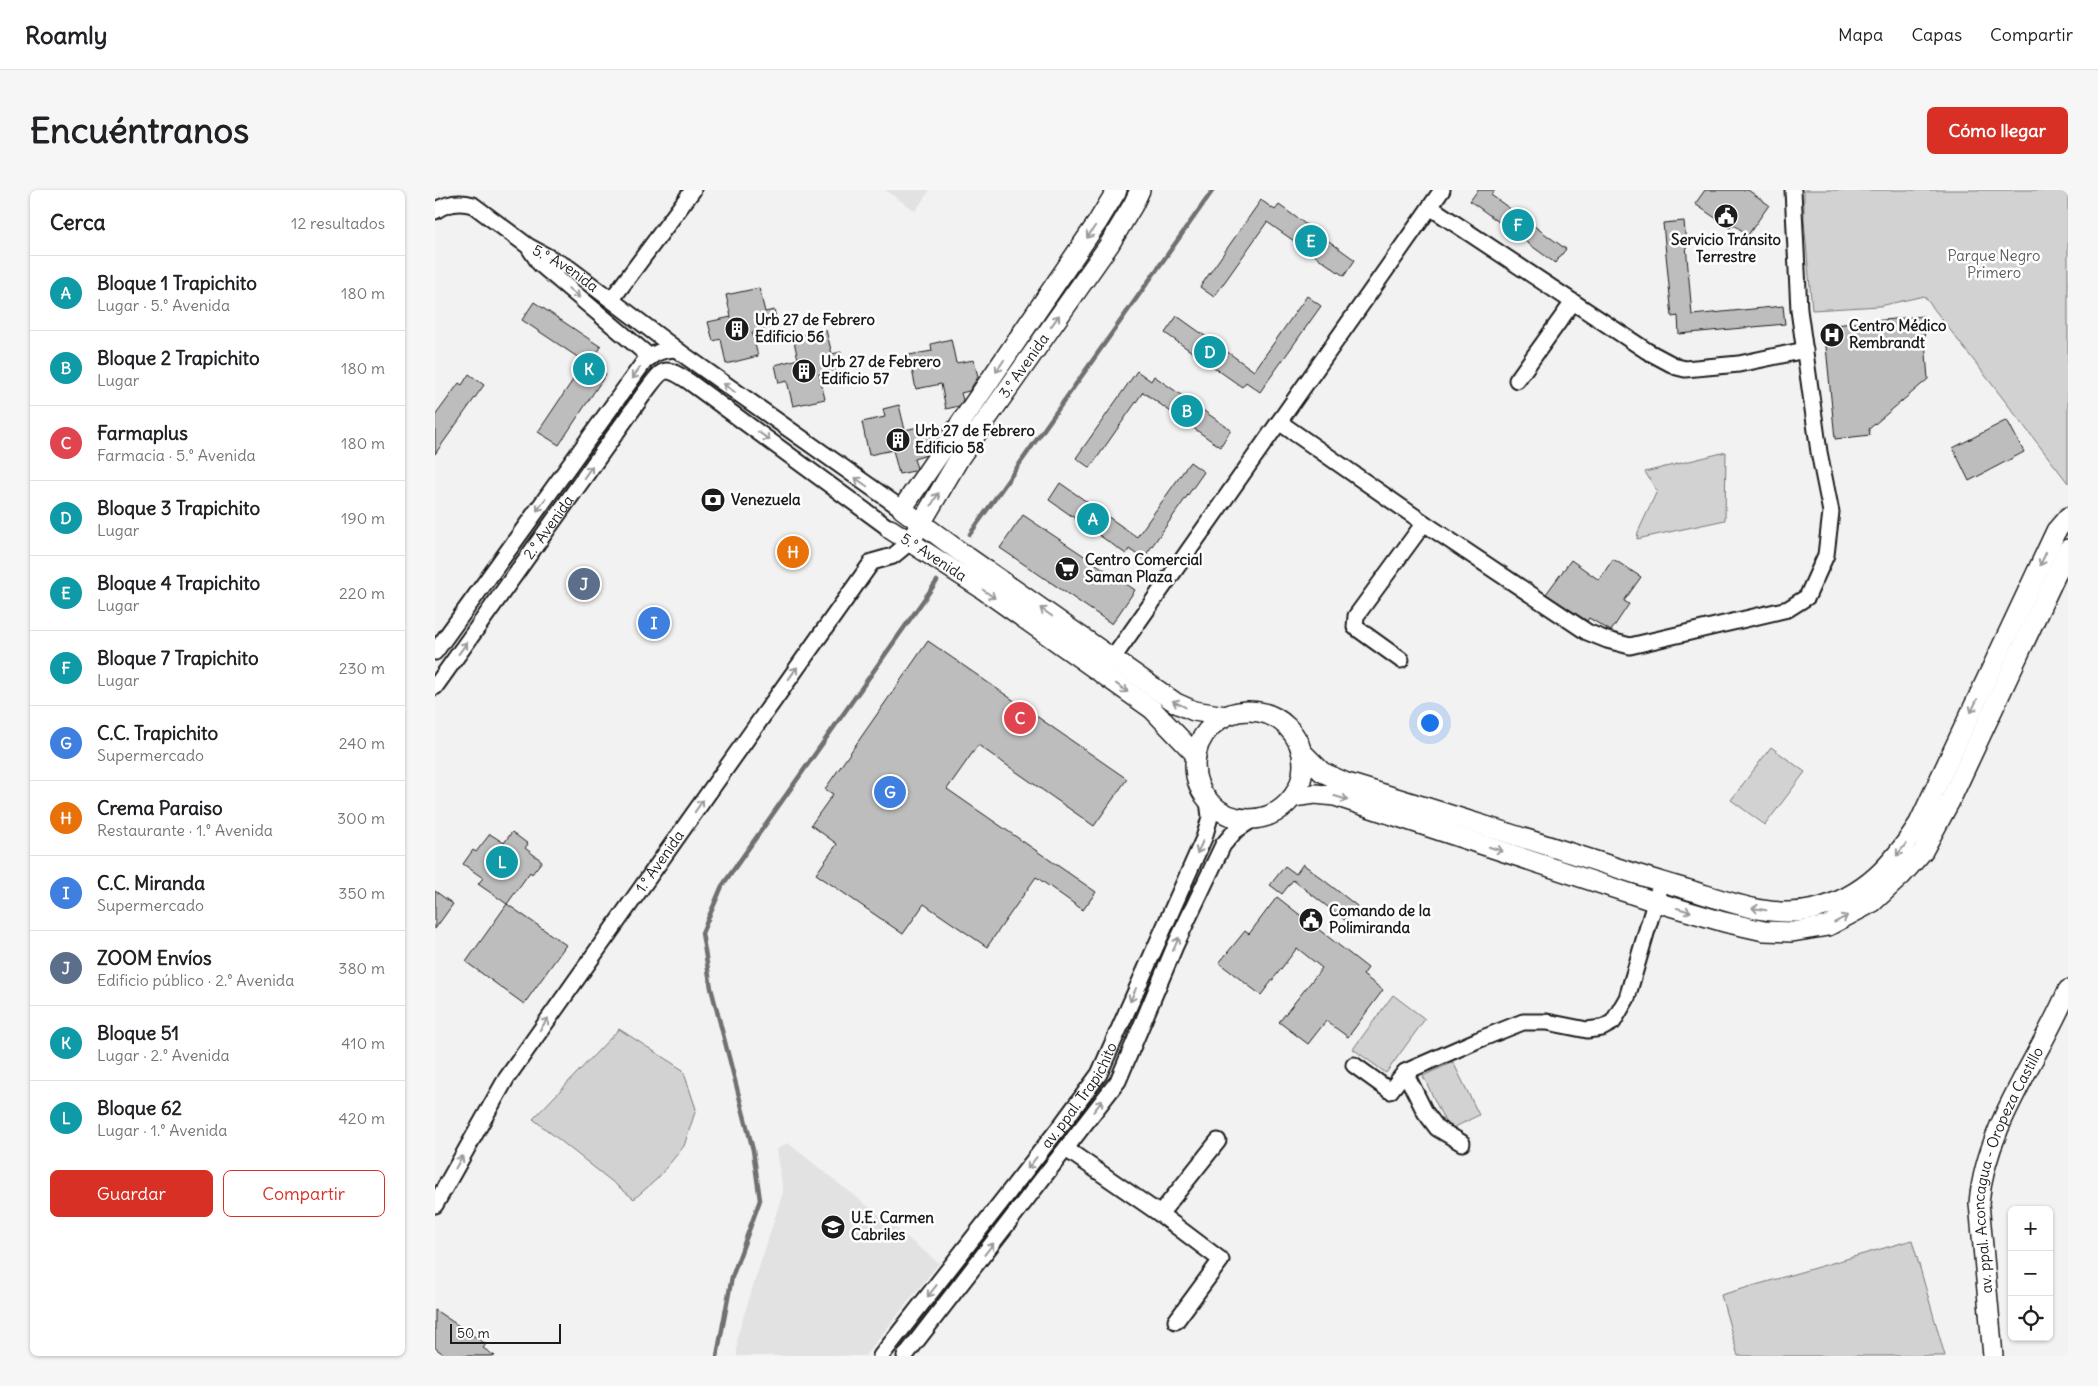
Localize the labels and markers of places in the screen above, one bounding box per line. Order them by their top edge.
public building icon: Servicio Tránsito Terrestre [1713,203,1739,229]
pin: F [1502,206,1534,244]
pin: E [1295,222,1327,260]
place label: Servicio Tránsito Terrestre [1671,230,1782,266]
place label: Urb 27 de Febrero Edificio 56 [755,310,875,346]
building icon: Urb 27 de Febrero Edificio 56 [724,316,750,342]
place label: Centro Médico Rembrandt [1849,316,1947,352]
hospital icon: Centro Médico Rembrandt [1819,322,1845,348]
pin: D [1194,333,1226,371]
pin: K [573,350,605,388]
place label: Urb 27 de Febrero Edificio 57 [821,352,941,388]
building icon: Urb 27 de Febrero Edificio 57 [791,358,817,384]
pin: B [1171,392,1203,430]
place label: Urb 27 de Febrero Edificio 58 [915,421,1035,457]
building icon: Urb 27 de Febrero Edificio 58 [885,427,911,453]
bank icon: Venezuela [700,487,726,513]
place label: Venezuela [731,490,801,509]
pin: A [1077,500,1109,538]
pin: H [777,533,809,571]
place label: Centro Comercial Saman Plaza [1085,550,1202,586]
supermarket icon: Centro Comercial Saman Plaza [1054,556,1080,582]
pin: J [568,565,600,603]
pin: I [638,604,670,642]
pin: C [1004,699,1036,737]
pin: G [874,773,906,811]
pin: L [486,843,518,881]
place label: Comando de la Polimiranda [1329,901,1431,937]
public building icon: Comando de la Polimiranda [1298,907,1324,933]
place label: U.E. Carmen Cabriles [851,1208,934,1244]
school or university icon: U.E. Carmen Cabriles [820,1214,846,1240]

